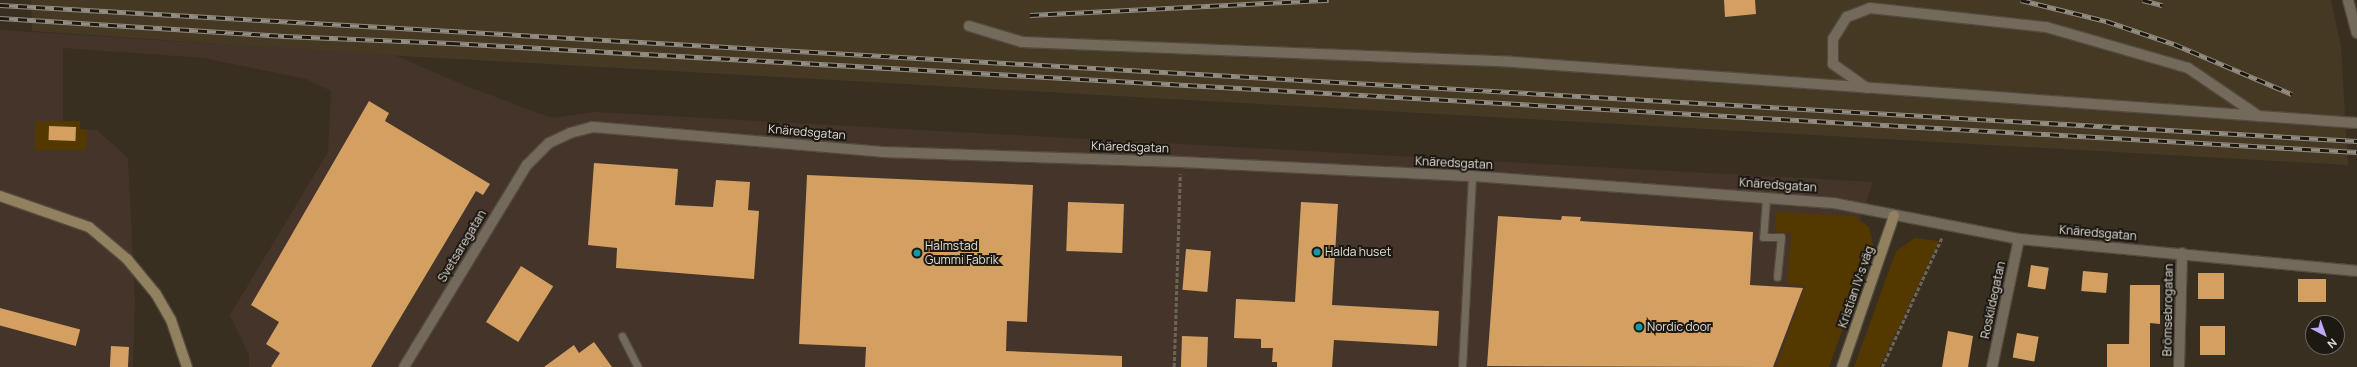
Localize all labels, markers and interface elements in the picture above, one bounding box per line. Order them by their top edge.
street label: Knäredsgatan [768,121,846,143]
street label: Knäredsgatan [1091,138,1169,156]
street label: Knäredsgatan [1415,154,1493,172]
street label: Knäredsgatan [1739,175,1817,195]
street label: Svetsaregatan [435,207,489,285]
street label: Knäredsgatan [2059,222,2137,244]
place label: Halmstad Gummi Fabrik [925,239,999,267]
street label: Kristian IV:s väg [1835,244,1877,330]
place label: Halda huset [1325,245,1391,259]
marker: Halda huset [1312,247,1322,257]
marker: Halmstad Gummi Fabrik [912,248,922,258]
street label: Roskildegatan [1978,260,2008,340]
street label: Brömsebrogatan [2160,263,2176,357]
north arrow [2305,315,2345,355]
place label: Nordic door [1647,320,1711,334]
marker: Nordic door [1634,322,1644,332]
text: N [2325,335,2340,352]

